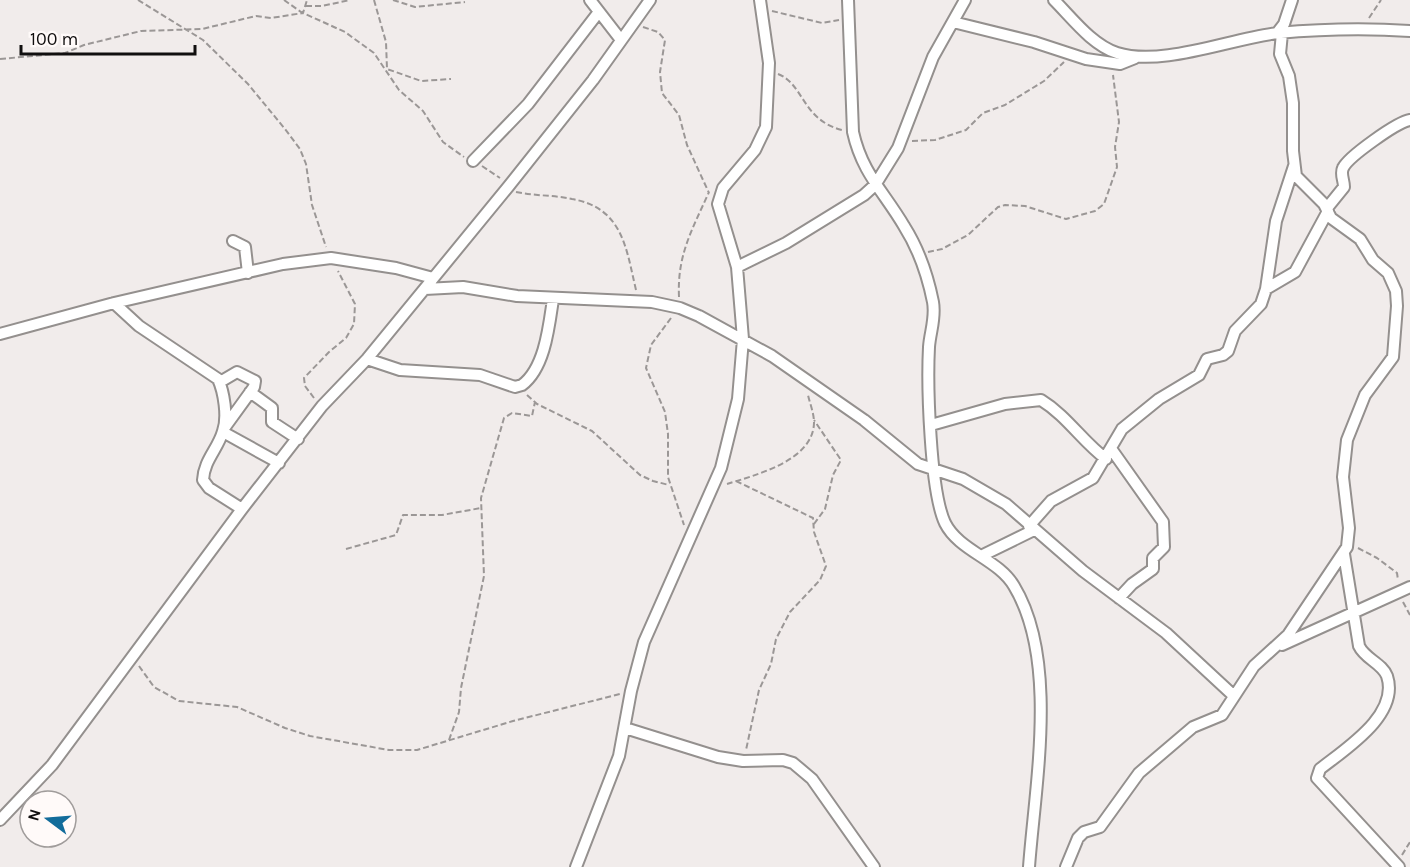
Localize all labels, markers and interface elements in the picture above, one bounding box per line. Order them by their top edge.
scale bar [21,18,195,56]
text: 100 m [30,28,78,50]
north arrow [18,789,78,849]
text: N [23,807,45,823]

